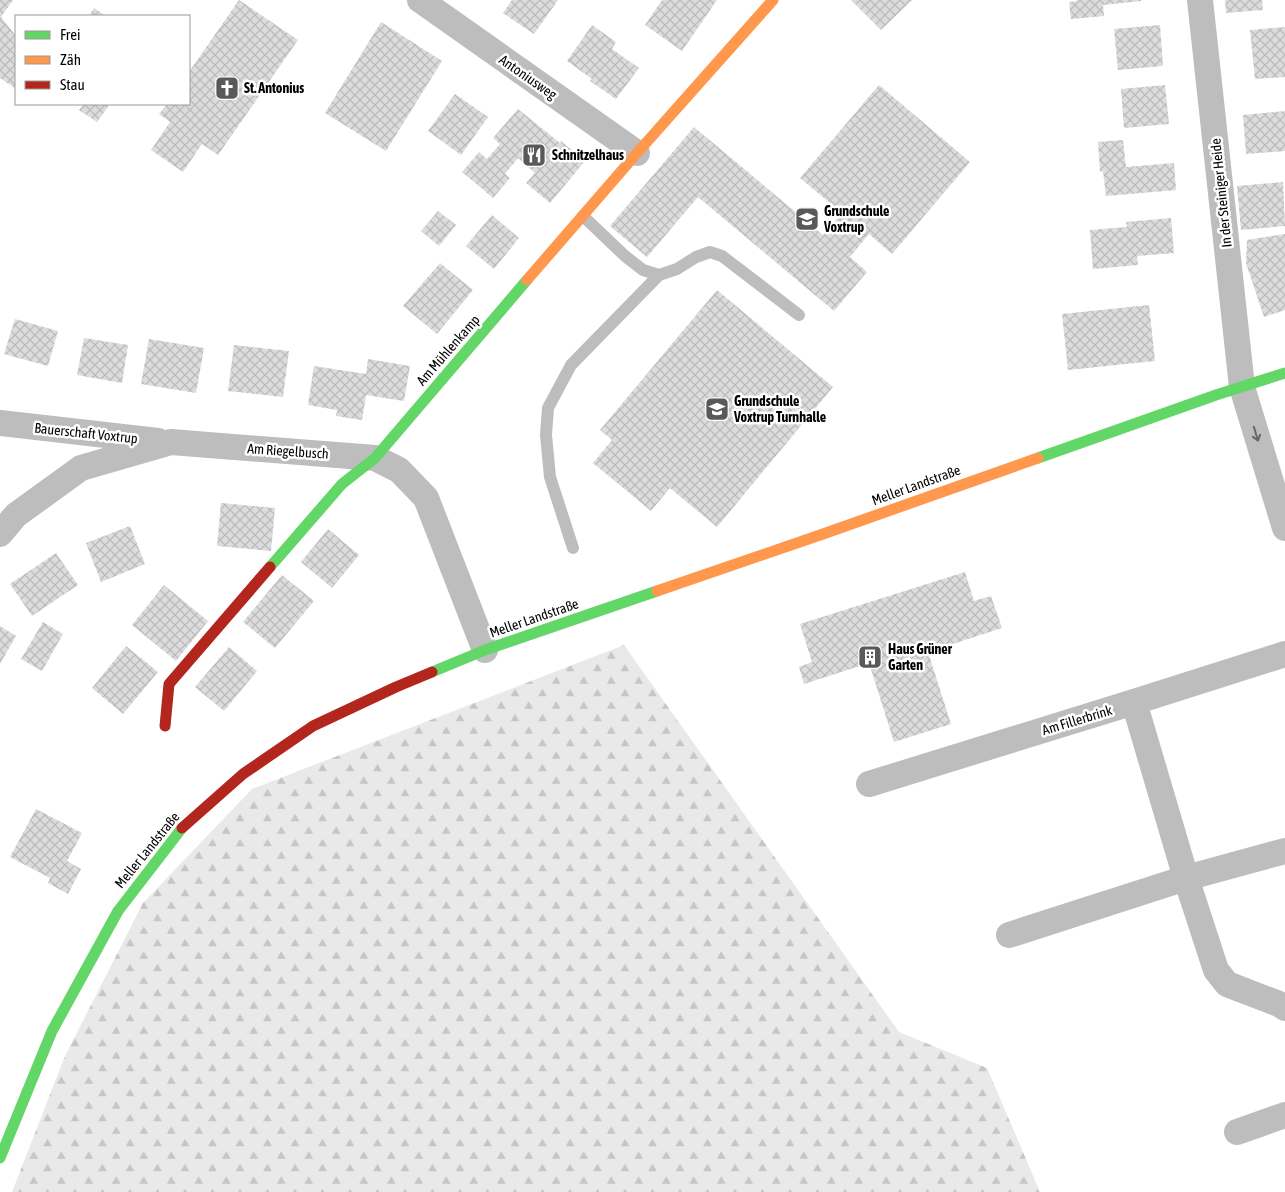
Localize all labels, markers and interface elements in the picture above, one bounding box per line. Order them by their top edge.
legend [15,15,190,105]
text: Frei [60,26,80,43]
text: Zäh [60,51,81,68]
street label: Antoniusweg [496,51,560,103]
church icon: St. Antonius [214,75,240,101]
text: Stau [60,76,85,93]
place label: St. Antonius [244,80,304,96]
street label: In der Steiniger Heide [1207,138,1235,248]
restaurant icon: Schnitzelhaus [521,142,547,168]
place label: Schnitzelhaus [552,147,624,163]
place label: Grundschule Voxtrup [823,203,889,235]
school or university icon: Grundschule Voxtrup [794,206,820,232]
street label: Am Mühlenkamp [413,311,483,388]
place label: Grundschule Voxtrup Turnhalle [733,393,826,425]
school or university icon: Grundschule Voxtrup Turnhalle [704,396,730,422]
street label: Bauerschaft Voxtrup [34,420,139,446]
one-way arrow [1252,425,1262,441]
street label: Am Riegelbusch [247,440,329,462]
street label: Meller Landstraße [870,462,962,508]
street label: Meller Landstraße [487,595,581,641]
place label: Haus Grüner Garten [888,641,953,673]
building icon: Haus Grüner Garten [857,644,883,670]
street label: Am Fillerbrink [1040,702,1114,738]
street label: Meller Landstraße [112,809,182,891]

